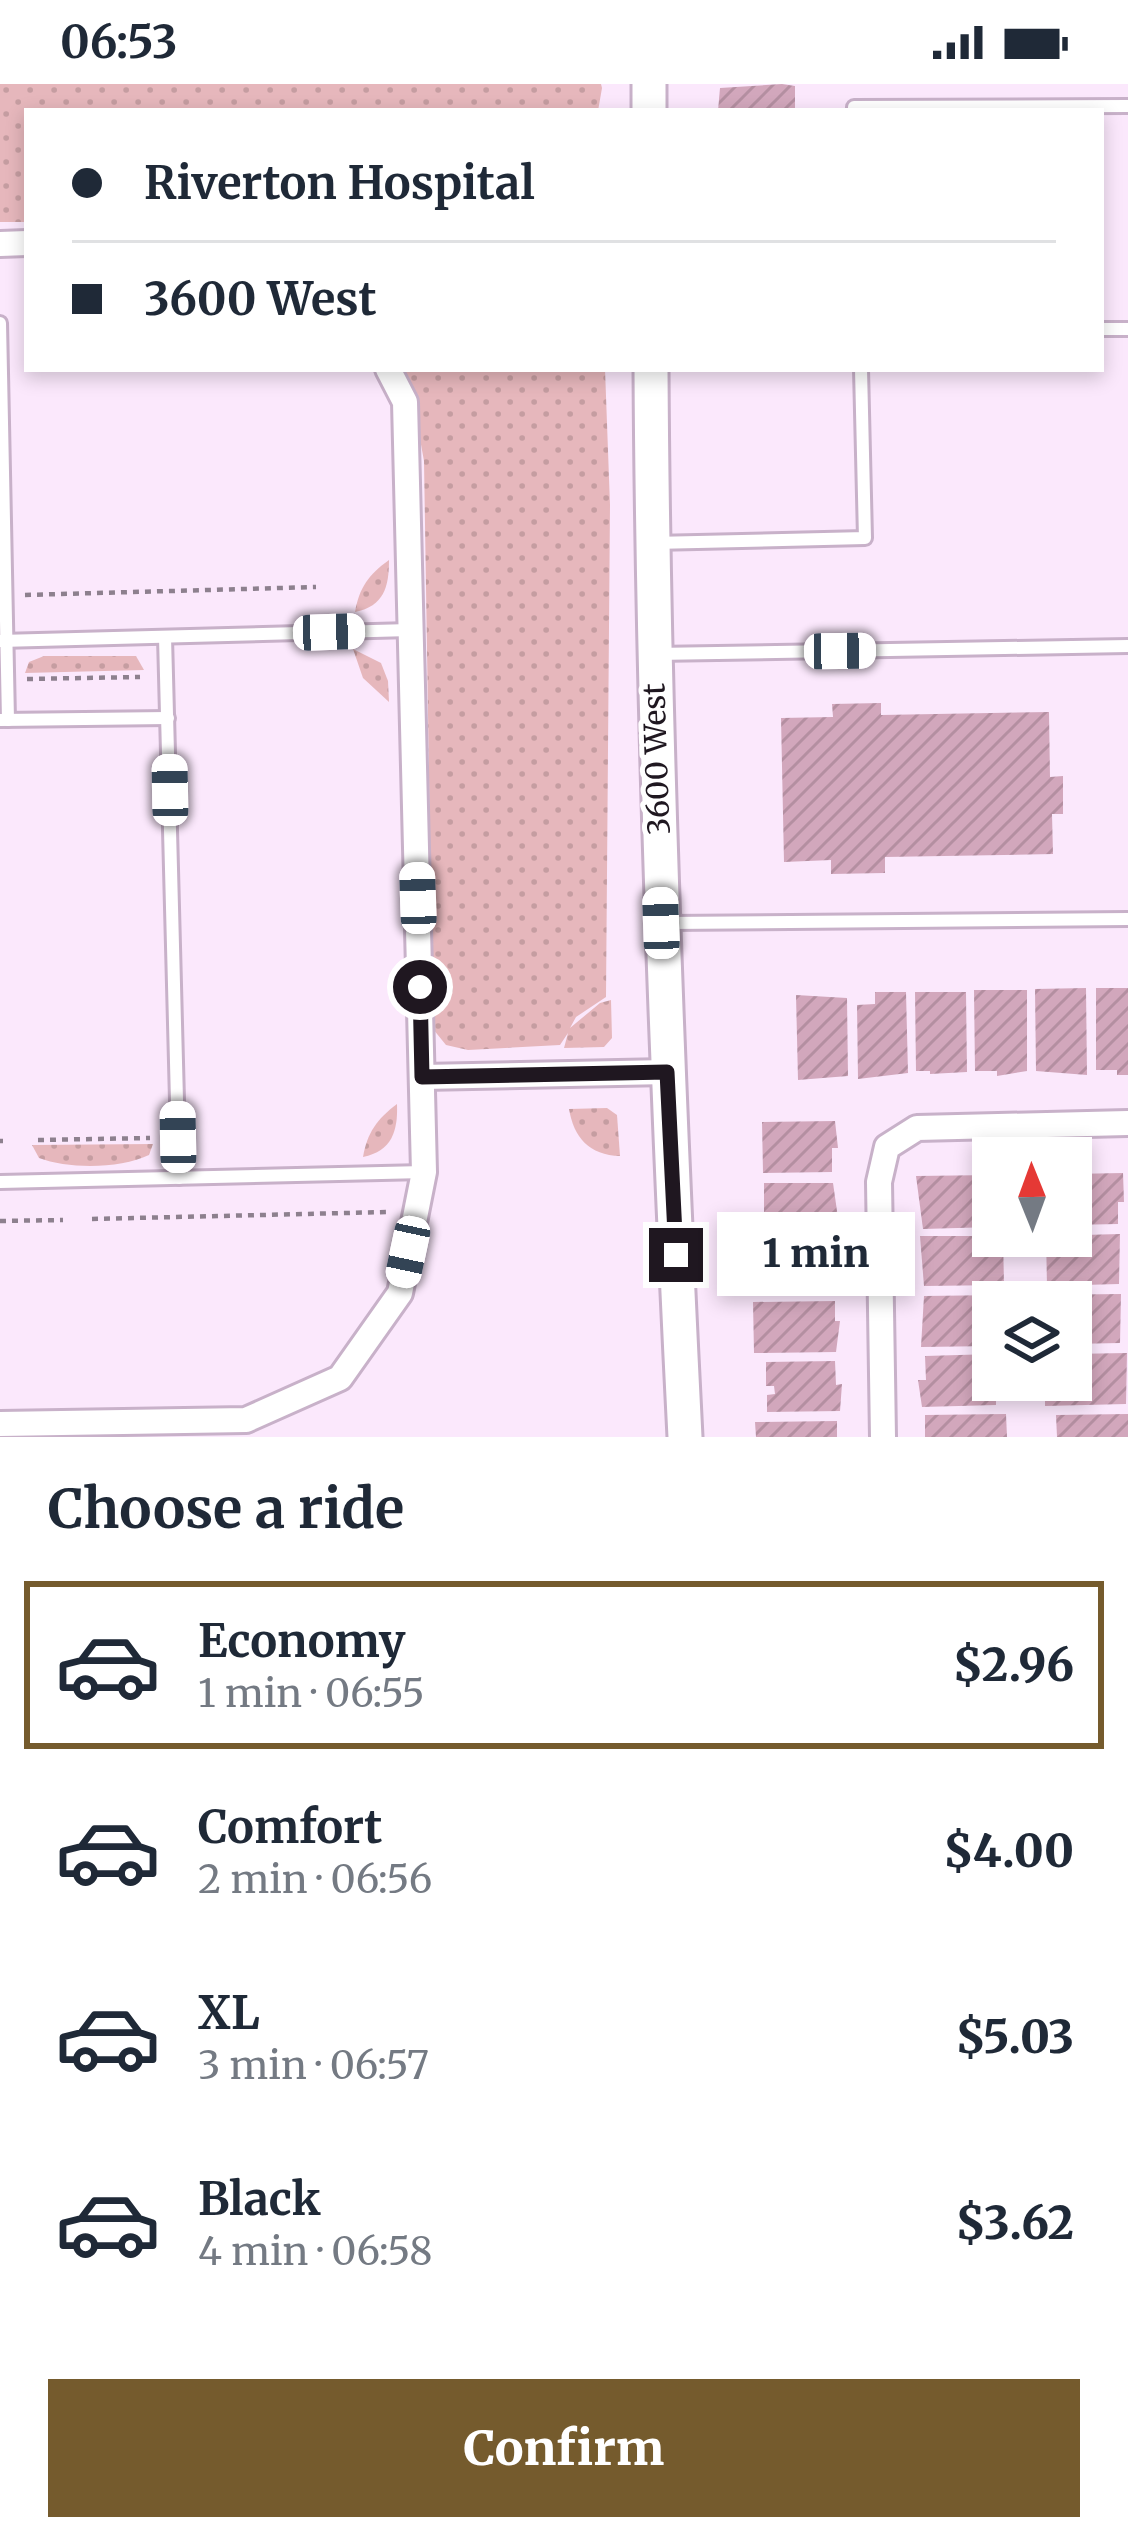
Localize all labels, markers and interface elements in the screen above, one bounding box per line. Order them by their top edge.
text: 06:53 [60,14,177,70]
text: Riverton Hospital [144,155,535,211]
text: 3600 West [144,271,377,327]
car [292,613,366,651]
car [804,632,876,670]
street label: 3600 West [634,682,678,836]
car [151,754,189,826]
car [399,861,437,935]
car [642,886,680,960]
route start [393,960,447,1014]
car [159,1101,197,1173]
north arrow [972,1137,1092,1257]
map controls [972,1137,1092,1401]
car [383,1213,433,1291]
callout: 1 min [718,1213,916,1297]
route end [649,1228,703,1282]
text: 1 min [763,1229,869,1278]
button: layers [972,1281,1092,1401]
text: Choose a ride [48,1475,404,1543]
icon: car [54,1611,162,1719]
text: Economy [198,1613,406,1669]
text: $2.96 [953,1637,1074,1693]
text: 1 min · 06:55 [198,1669,425,1718]
icon: car [54,1797,162,1905]
text: Comfort [198,1799,382,1855]
text: $4.00 [943,1823,1074,1879]
text: 2 min · 06:56 [198,1855,432,1904]
icon: car [54,1983,162,2091]
text: XL [198,1985,260,2041]
text: $5.03 [956,2009,1074,2065]
text: 3 min · 06:57 [198,2041,429,2090]
icon: car [54,2169,162,2277]
text: Black [198,2171,321,2227]
text: $3.62 [955,2195,1074,2251]
text: 4 min · 06:58 [198,2227,433,2276]
button: Confirm [48,2379,1080,2517]

